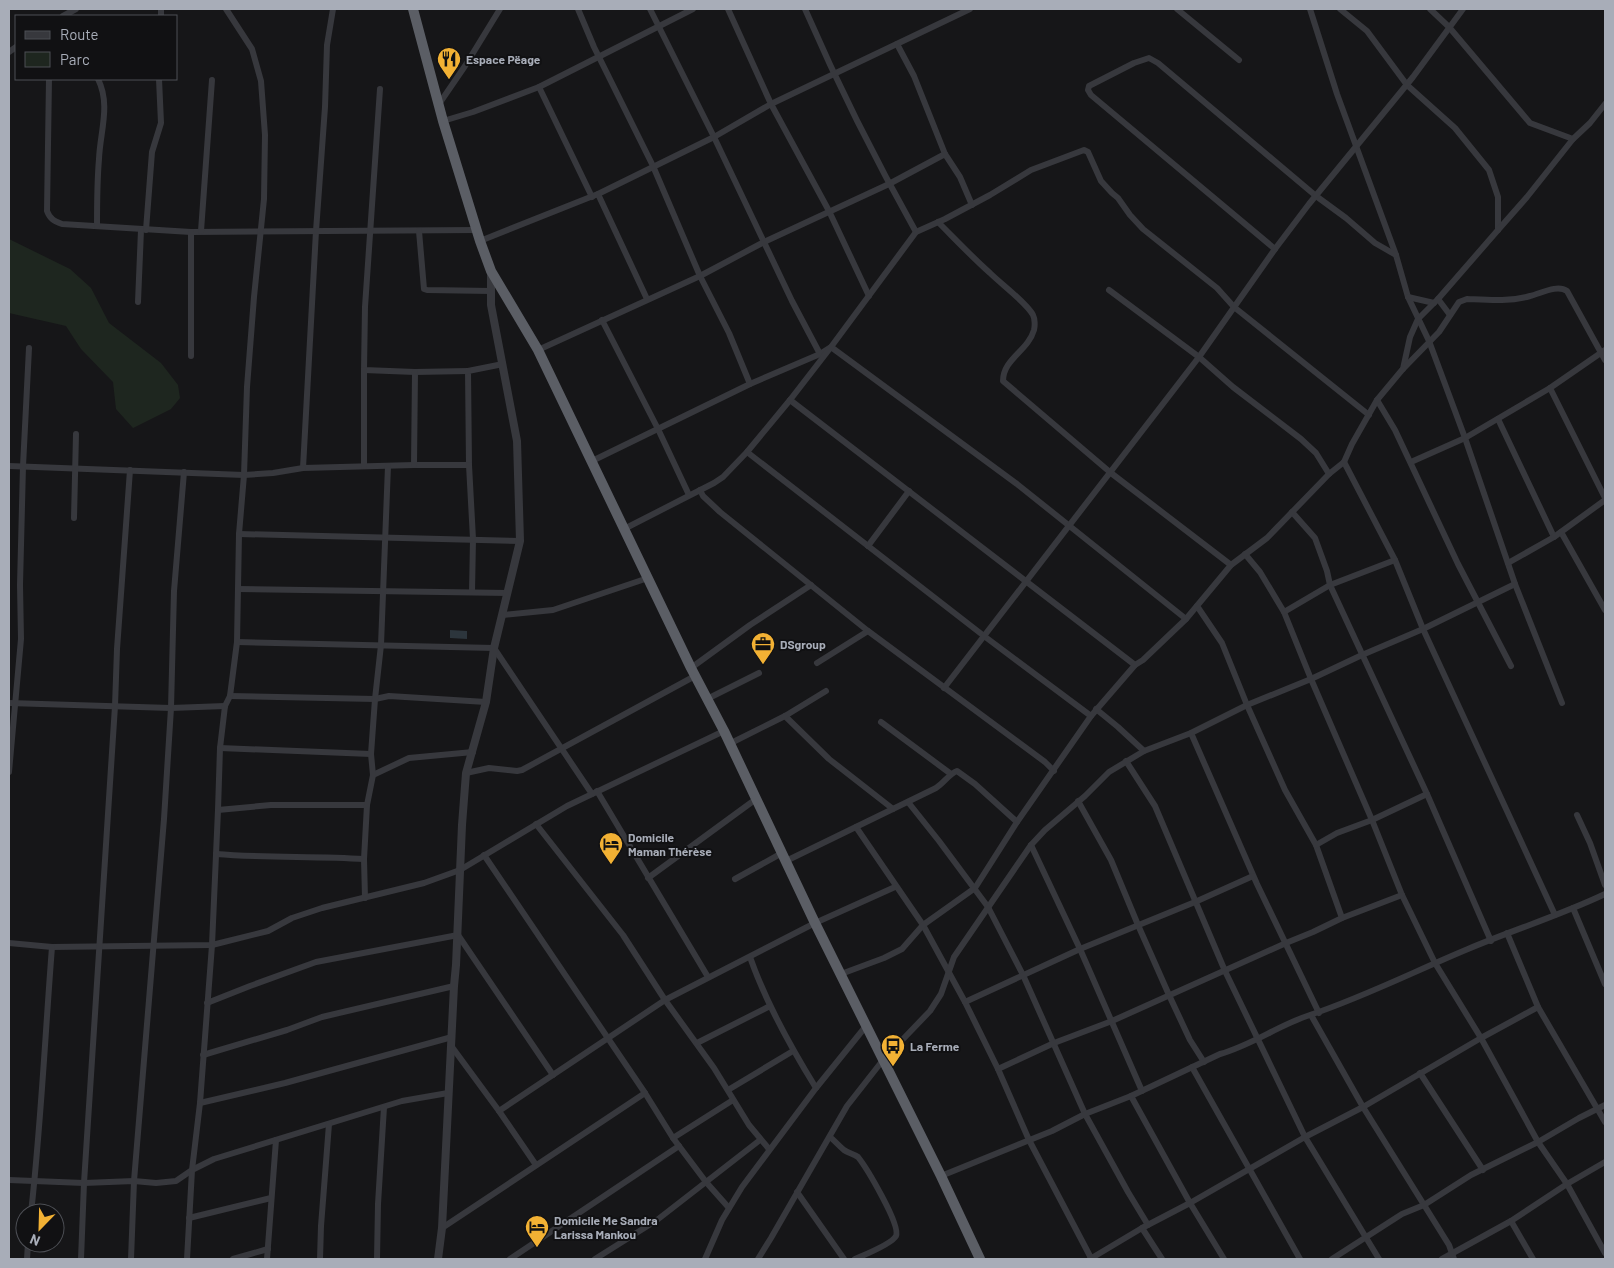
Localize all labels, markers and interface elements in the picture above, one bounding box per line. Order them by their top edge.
legend [15,15,178,80]
text: Route [60,25,99,43]
restaurant icon: Espace Pëage [436,46,462,80]
text: Parc [60,50,90,68]
place label: Espace Pëage [466,52,541,66]
office icon: DSgroup [750,631,776,665]
place label: DSgroup [780,637,826,651]
place label: Domicile Maman Thérèse [628,830,712,858]
hotel icon: Domicile Maman Thérèse [598,831,624,865]
bus stop icon: La Ferme [880,1033,906,1067]
place label: La Ferme [910,1039,960,1053]
north arrow [15,1203,65,1253]
place label: Domicile Me Sandra Larissa Mankou [554,1213,658,1241]
hotel icon: Domicile Me Sandra Larissa Mankou [524,1214,550,1248]
text: N [27,1231,42,1250]

